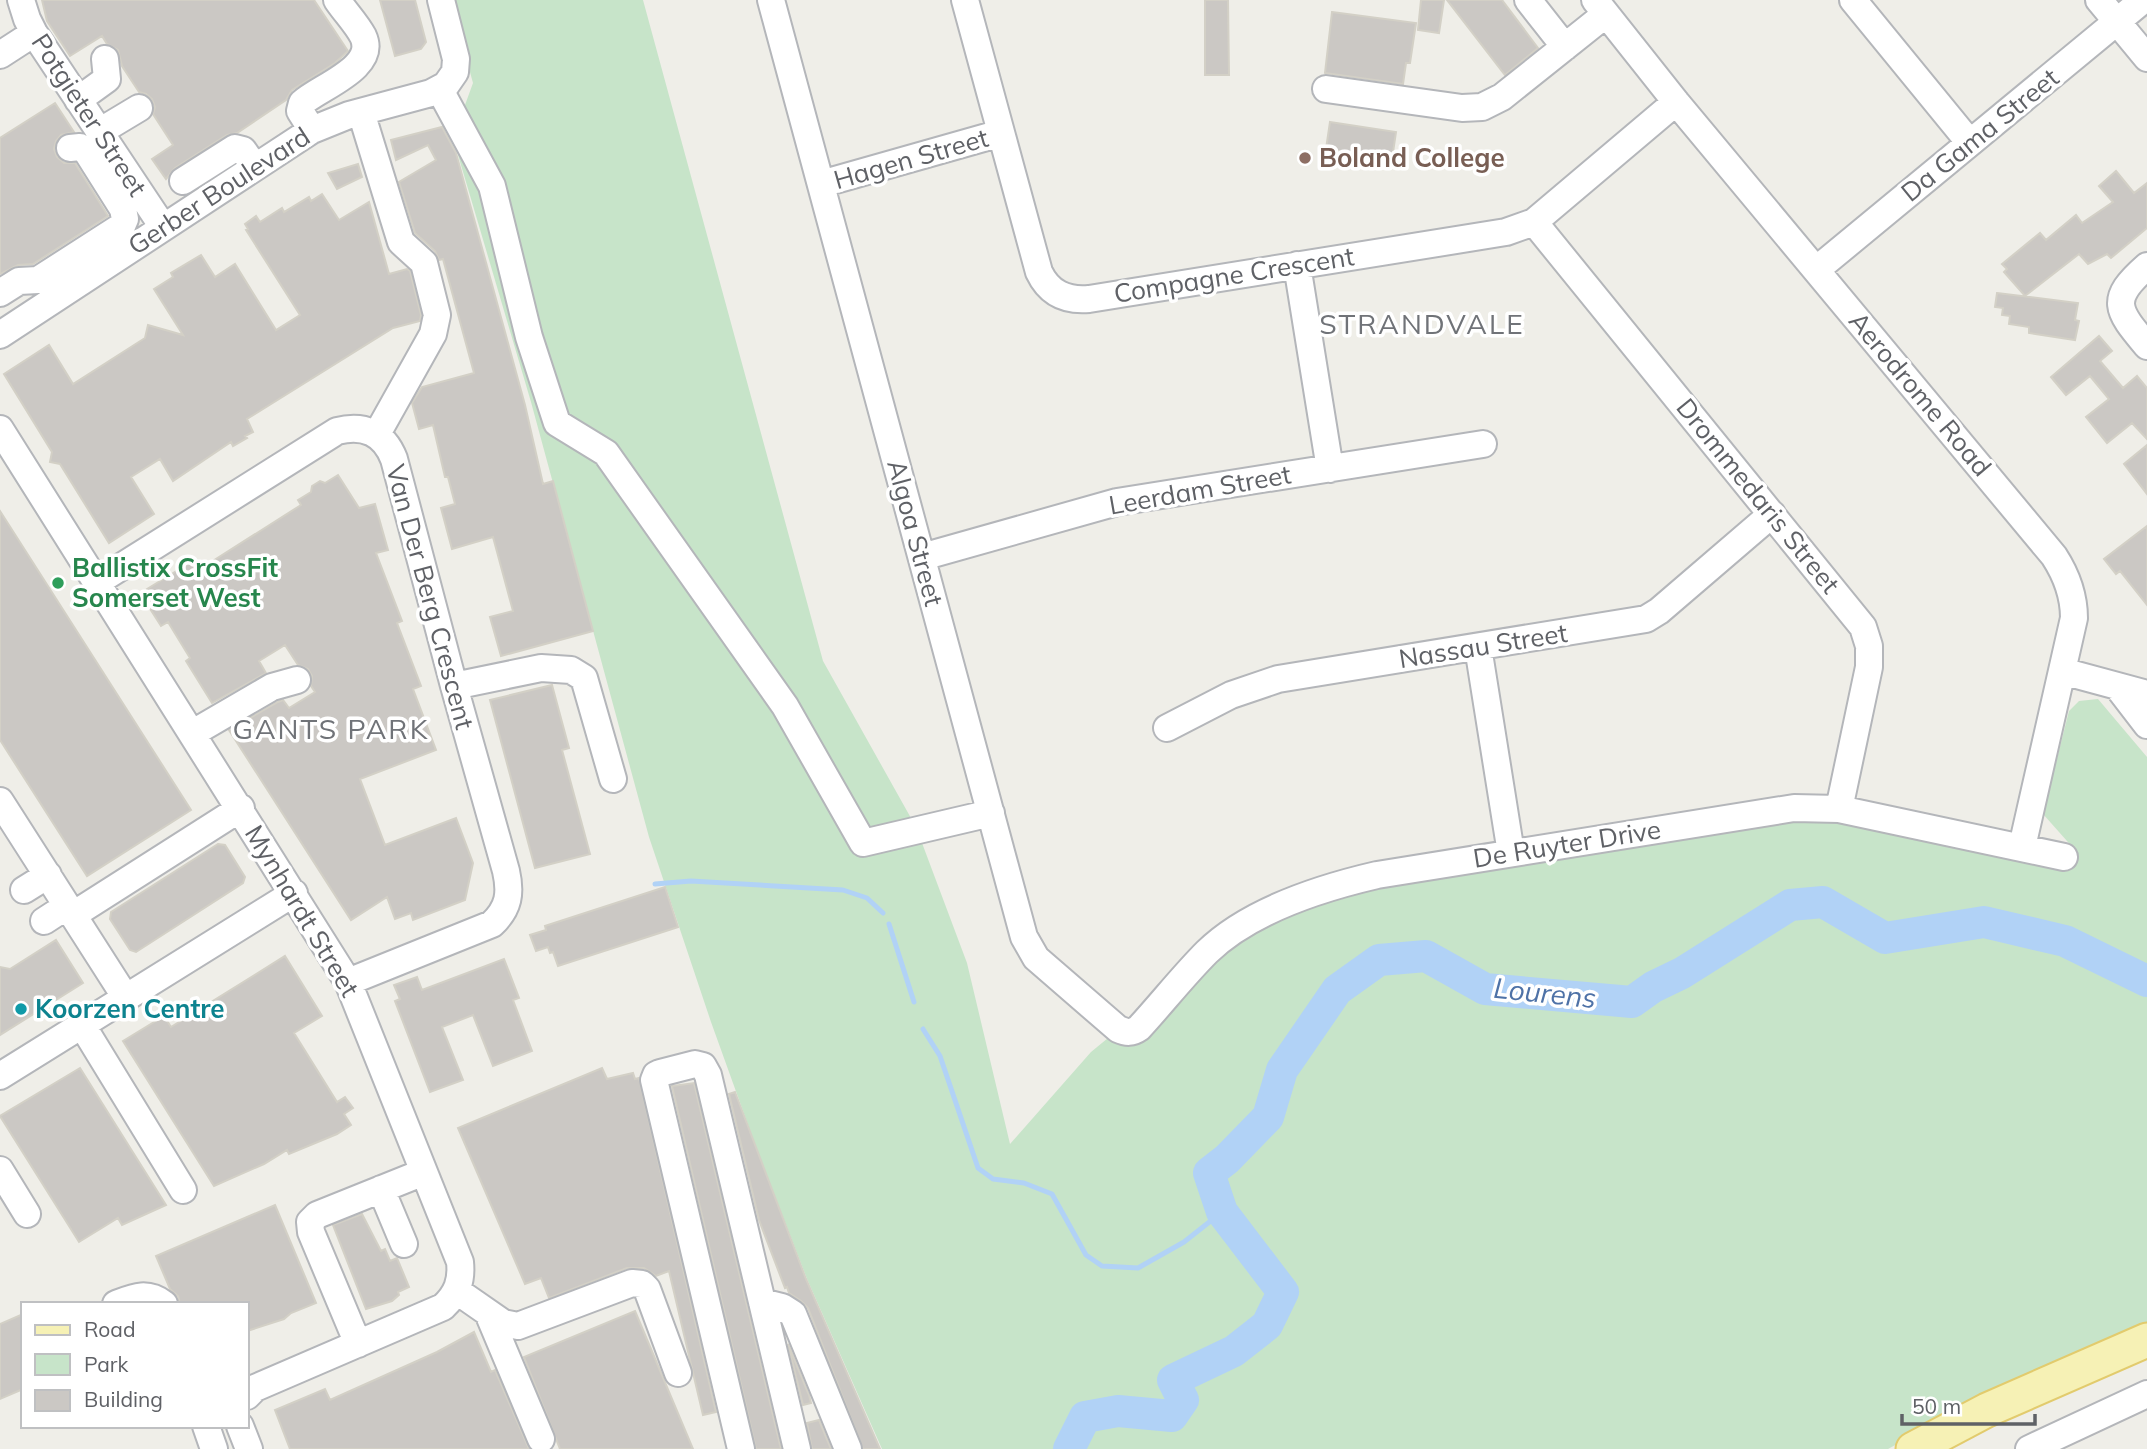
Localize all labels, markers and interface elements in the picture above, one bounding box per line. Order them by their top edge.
street label: Potgieter Street [25,27,154,202]
street label: Da Gama Street [1894,61,2065,208]
street label: Gerber Boulevard [122,119,316,262]
street label: Hagen Street [830,121,992,196]
place label: Boland College [1319,141,1505,174]
marker: Boland College [1297,150,1313,166]
street label: Compagne Crescent [1111,239,1356,310]
street label: Aerodrome Road [1842,305,1999,483]
district label: STRANDVALE [1319,306,1525,341]
street label: Drommedaris Street [1669,391,1847,600]
street label: Algoa Street [880,456,951,610]
street label: Leerdam Street [1106,457,1294,522]
street label: Van Der Berg Crescent [379,461,482,733]
place label: Ballistix CrossFit Somerset West [72,551,278,614]
marker: Ballistix CrossFit Somerset West [50,575,66,591]
street label: Nassau Street [1396,616,1570,675]
district label: GANTS PARK [233,711,429,746]
street label: De Ruyter Drive [1471,812,1663,875]
street label: Mynhardt Street [238,819,367,1003]
water label: Lourens [1492,970,1598,1015]
place label: Koorzen Centre [35,992,225,1025]
marker: Koorzen Centre [13,1001,29,1017]
legend [21,1302,248,1428]
text: Road [84,1316,135,1342]
text: Park [84,1351,128,1377]
scale bar [1902,1382,2035,1426]
text: Building [84,1386,163,1412]
text: 50 m [1912,1393,1961,1419]

